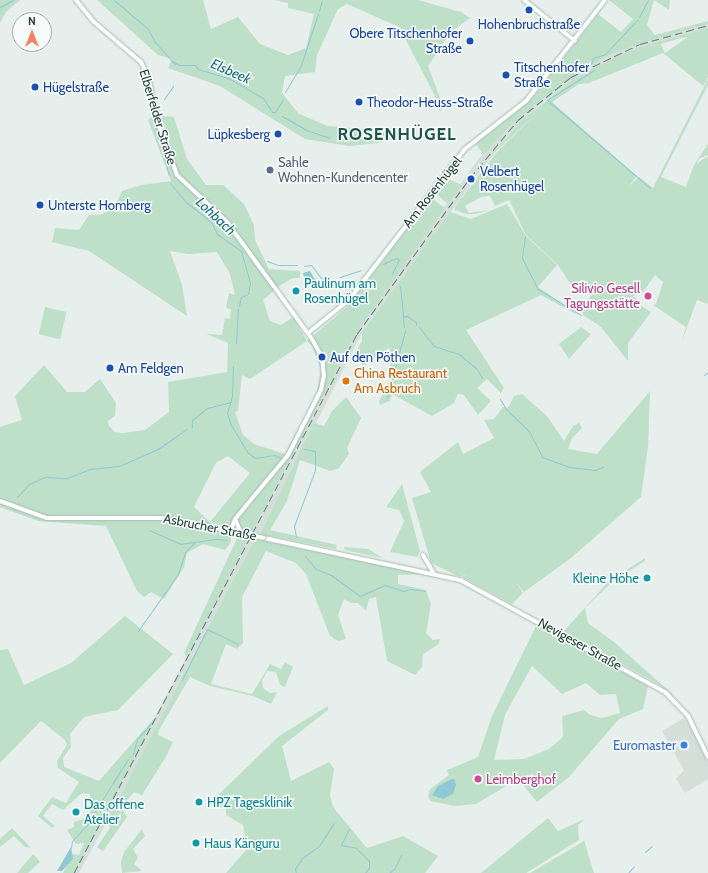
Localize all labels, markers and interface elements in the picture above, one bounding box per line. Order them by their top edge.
marker: Hohenbruchstraße [524,5,534,15]
north arrow [12,12,52,52]
text: N [28,14,36,28]
place label: Hohenbruchstraße [478,16,580,32]
place label: Obere Titschenhofer Straße [349,26,462,57]
marker: Obere Titschenhofer Straße [465,36,475,46]
water label: Elsbeek [208,55,254,87]
place label: Titschenhofer Straße [514,60,589,91]
street label: Elberfelder Straße [136,67,180,167]
marker: Titschenhofer Straße [501,70,511,80]
place label: Hügelstraße [43,79,109,95]
marker: Hügelstraße [30,82,40,92]
place label: Theodor-Heuss-Straße [367,94,493,110]
marker: Theodor-Heuss-Straße [354,97,364,107]
district label: ROSENHÜGEL [337,125,457,145]
place label: Lüpkesberg [208,126,270,142]
marker: Lüpkesberg [273,129,283,139]
street label: Am Rosenhügel [399,153,465,231]
place label: Sahle Wohnen-Kundencenter [278,155,408,186]
place label: Velbert Rosenhügel [480,164,544,195]
marker: Sahle Wohnen-Kundencenter [265,165,275,175]
marker: Velbert Rosenhügel [465,173,477,185]
water label: Lohbach [193,193,239,239]
place label: Unterste Homberg [48,197,151,213]
marker: Unterste Homberg [35,200,45,210]
place label: Paulinum am Rosenhügel [304,276,376,307]
place label: Silivio Gesell Tagungsstätte [564,281,640,312]
marker: Paulinum am Rosenhügel [291,286,301,296]
marker: Silivio Gesell Tagungsstätte [643,291,653,301]
place label: Auf den Pöthen [330,349,416,365]
marker: Auf den Pöthen [317,352,327,362]
place label: Am Feldgen [118,360,184,376]
marker: Am Feldgen [105,363,115,373]
place label: China Restaurant Am Asbruch [354,366,447,397]
marker: China Restaurant Am Asbruch [341,376,351,386]
street label: Asbrucher Straße [162,510,258,544]
place label: Kleine Höhe [573,570,639,586]
marker: Kleine Höhe [642,573,652,583]
street label: Nevigeser Straße [536,615,624,673]
place label: Euromaster [613,737,676,753]
marker: Euromaster [679,740,689,750]
place label: Leimberghof [486,771,556,787]
marker: Leimberghof [473,774,483,784]
place label: HPZ Tagesklinik [207,794,292,810]
place label: Das offene Atelier [84,797,144,828]
marker: HPZ Tagesklinik [194,797,204,807]
marker: Das offene Atelier [71,807,81,817]
place label: Haus Känguru [204,835,279,851]
marker: Haus Känguru [191,838,201,848]

